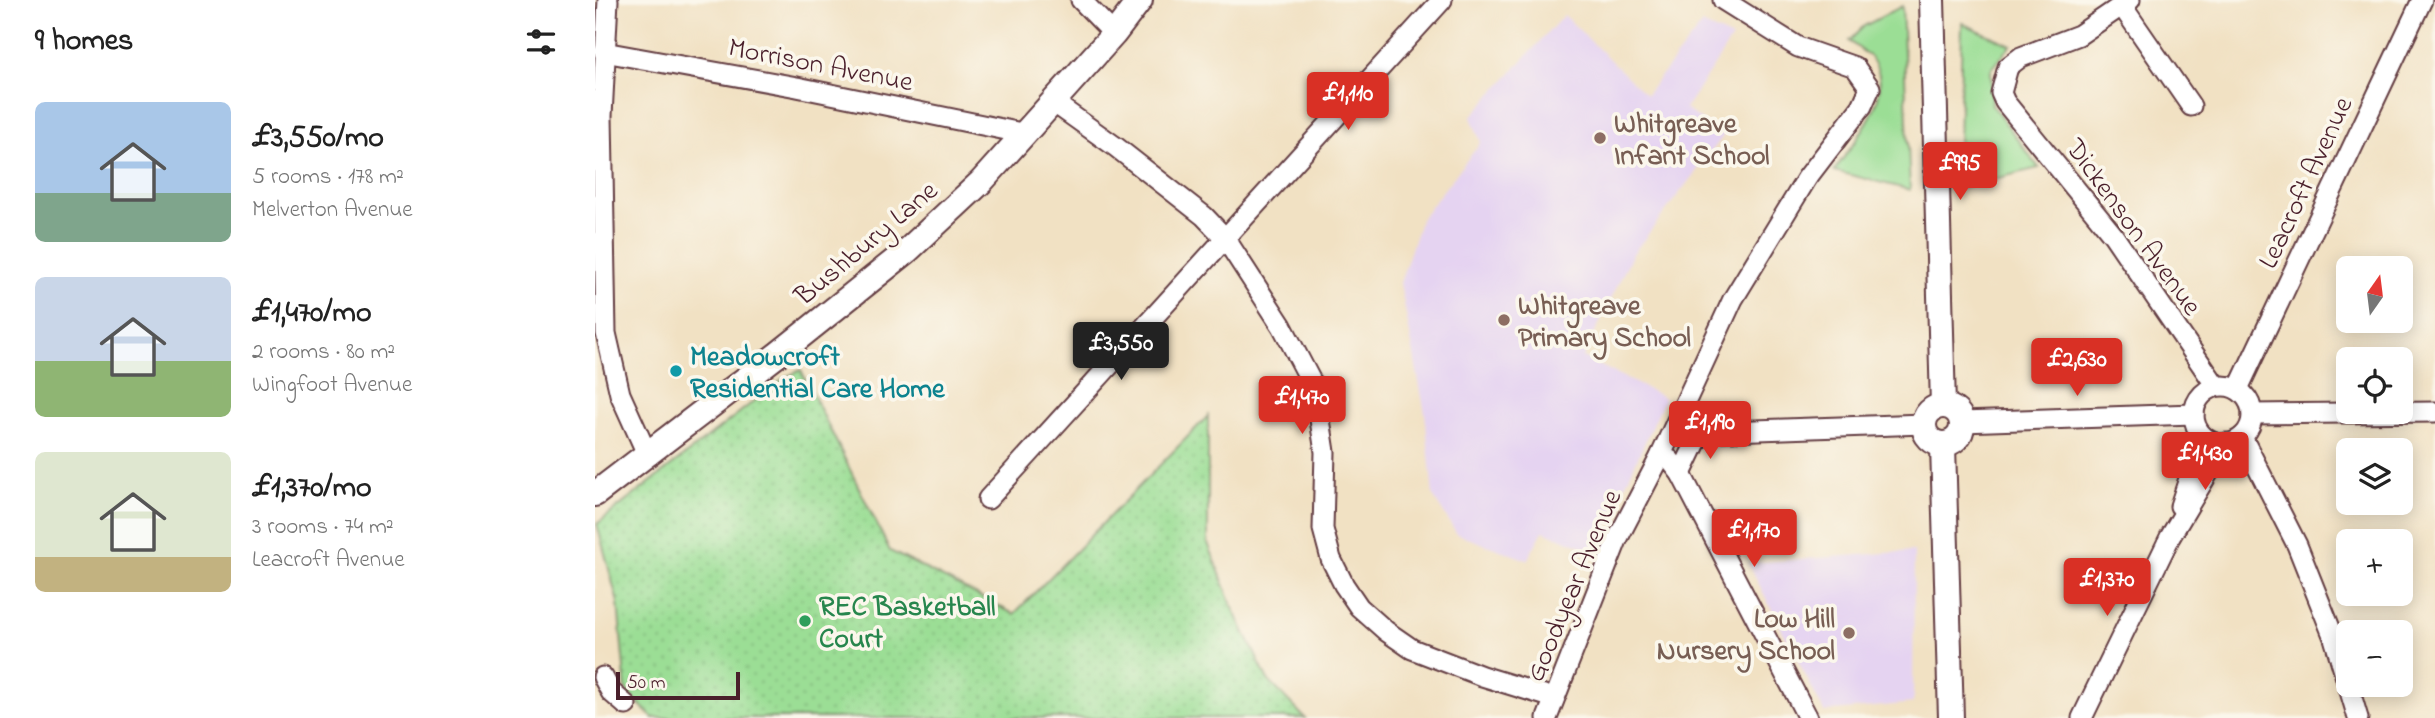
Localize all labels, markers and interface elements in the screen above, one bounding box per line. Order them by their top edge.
text: 9 homes [35,20,133,64]
icon: filters [522,23,560,61]
street label: Morrison Avenue [724,28,917,105]
pin: £1,110 [1291,72,1405,132]
text: £1,110 [1323,78,1373,111]
street label: Leacroft Avenue [2249,90,2365,276]
place label: Whitgreave Infant School [1614,105,1770,178]
text: £3,550/mo [252,117,384,161]
icon: home [91,130,175,214]
marker: Whitgreave Infant School [1592,130,1608,146]
street label: Dickenson Avenue [2053,130,2211,325]
pin: £995 [1919,142,2001,202]
text: £995 [1939,148,1981,181]
text: 5 rooms · 178 m² [252,161,404,194]
street label: Bushbury Lane [786,172,948,318]
text: Melverton Avenue [252,194,413,227]
north arrow [2336,256,2413,332]
map controls [2336,256,2413,697]
place label: Whitgreave Primary School [1518,287,1691,360]
text: £1,470/mo [252,292,372,336]
icon: home [91,305,175,389]
marker: Whitgreave Primary School [1496,312,1512,328]
pin: £3,550 [1064,322,1178,382]
text: £3,550 [1089,328,1153,361]
text: 2 rooms · 80 m² [252,336,395,369]
place label: Meadowcroft Residential Care Home [690,338,946,411]
pin: £2,630 [2020,338,2134,398]
text: £2,630 [2047,344,2107,377]
button: locate [2336,347,2413,424]
marker: Meadowcroft Residential Care Home [668,363,684,379]
text: Wingfoot Avenue [252,369,412,402]
pin: £1,470 [1245,376,1359,436]
text: £1,470 [1275,382,1329,415]
pin: £1,190 [1653,402,1767,461]
text: £1,190 [1685,407,1735,440]
pin: £1,430 [2148,433,2262,492]
text: £1,430 [2178,438,2232,471]
button: layers [2336,438,2413,515]
text: £1,370/mo [252,467,372,511]
icon: home [91,480,175,564]
street label: Goodyear Avenue [1516,484,1634,689]
pin: £1,170 [1697,510,1811,569]
text: 3 rooms · 74 m² [252,511,394,544]
text: £1,170 [1728,515,1780,548]
button: + [2336,529,2413,606]
text: Leacroft Avenue [252,544,405,577]
pin: £1,370 [2050,558,2164,618]
text: £1,370 [2080,564,2134,597]
place label: REC Basketball Court [819,588,996,661]
place label: Low Hill Nursery School [1657,600,1835,673]
marker: REC Basketball Court [797,613,813,629]
button: − [2336,620,2413,697]
marker: Low Hill Nursery School [1841,625,1857,641]
scale bar [616,669,740,701]
text: 50 m [627,670,666,697]

